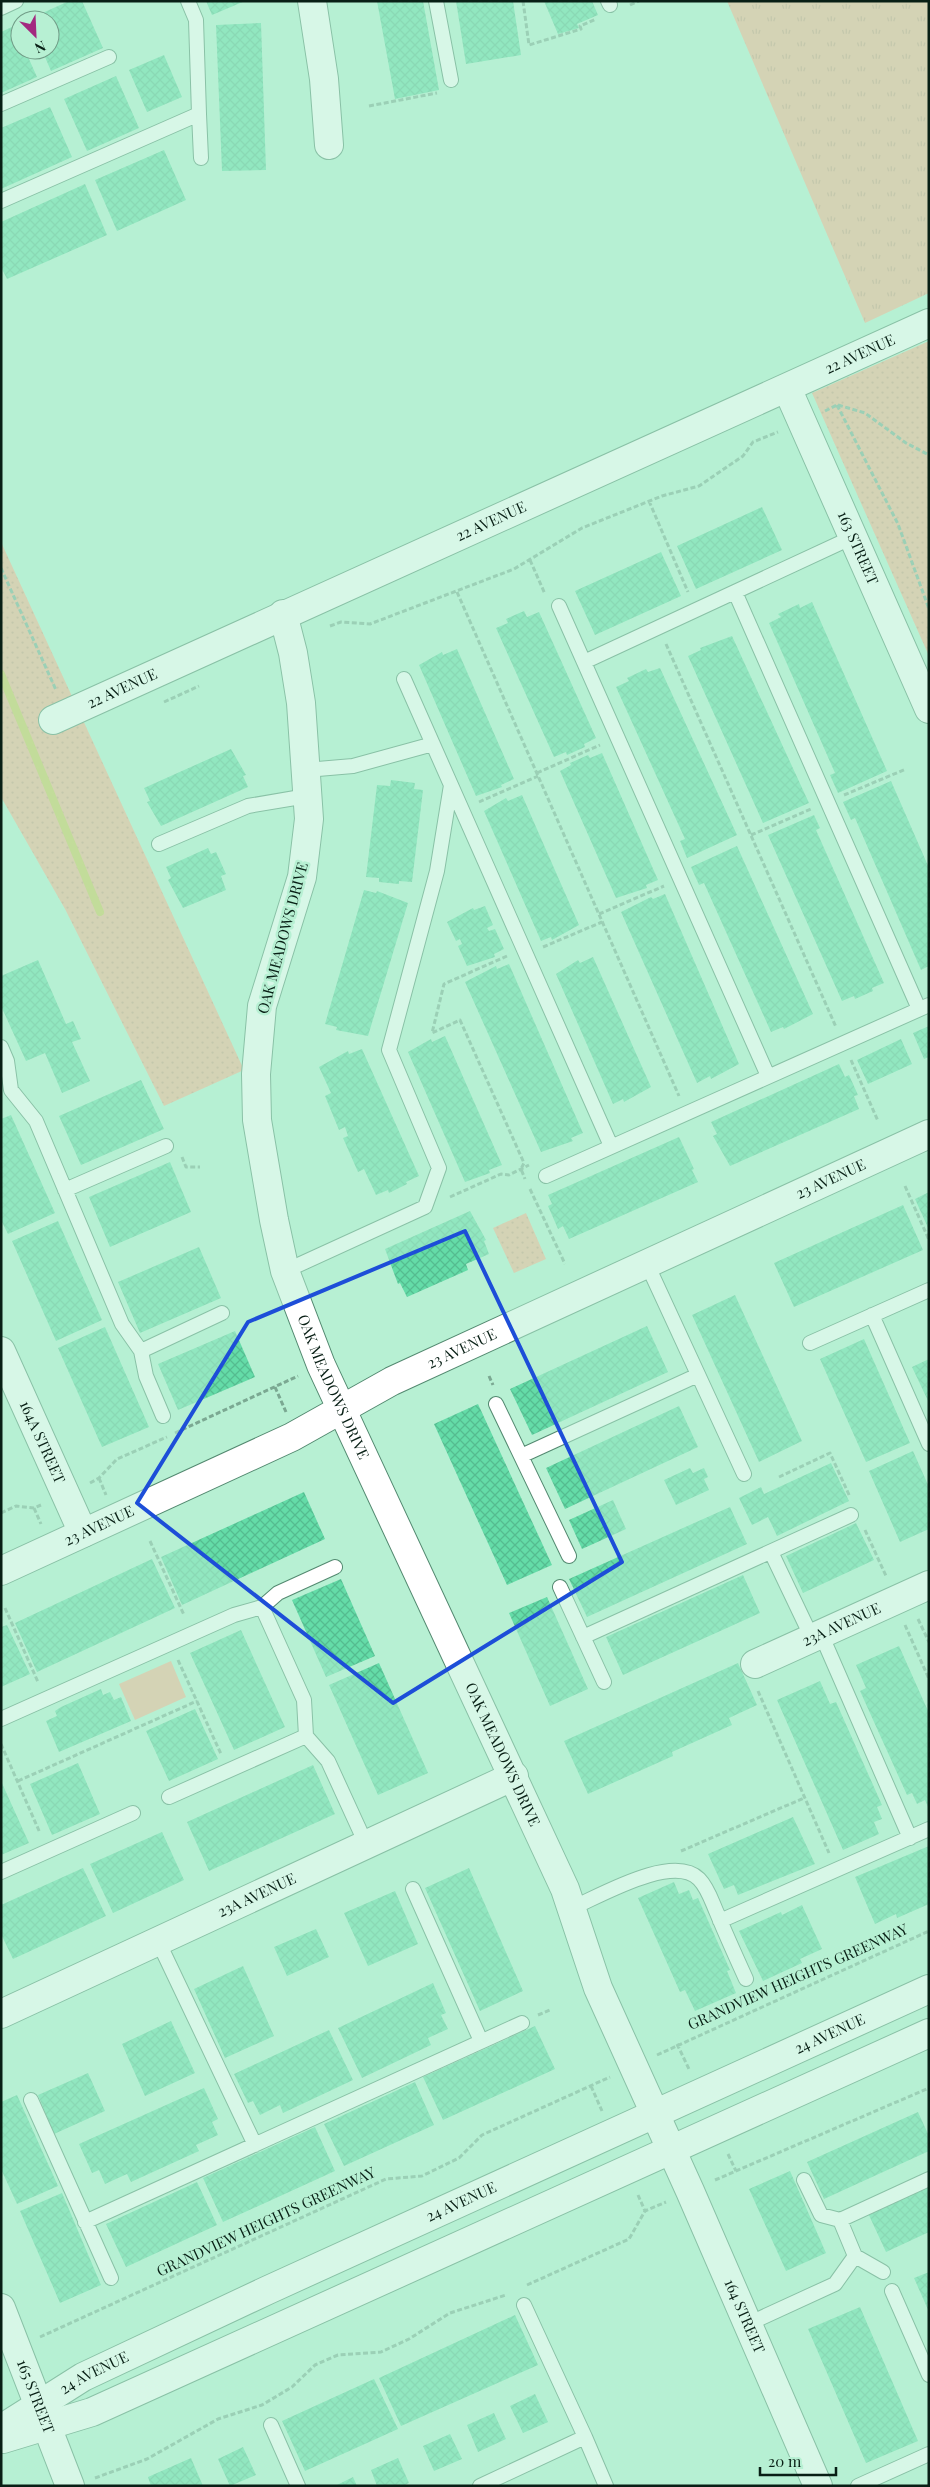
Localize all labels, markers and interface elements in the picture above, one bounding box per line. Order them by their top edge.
north arrow [10,10,60,60]
text: N [32,37,49,58]
street label: 22 AVENUE [821,329,898,378]
street label: 22 AVENUE [452,496,529,545]
street label: 163 STREET [834,508,884,588]
street label: 22 AVENUE [84,663,160,712]
street label: OAK MEADOWS DRIVE [252,860,312,1016]
street label: 23 AVENUE [792,1154,868,1203]
street label: OAK MEADOWS DRIVE [294,1311,374,1462]
street label: 23 AVENUE [424,1323,500,1373]
street label: 164A STREET [16,1397,70,1486]
street label: 23 AVENUE [61,1500,137,1550]
street label: 23A AVENUE [799,1597,883,1650]
street label: OAK MEADOWS DRIVE [461,1679,545,1829]
street label: 23A AVENUE [214,1868,299,1921]
street label: GRANDVIEW HEIGHTS GREENWAY [684,1918,911,2034]
street label: 24 AVENUE [791,2009,868,2058]
street label: GRANDVIEW HEIGHTS GREENWAY [153,2161,378,2281]
street label: 24 AVENUE [423,2176,499,2226]
street label: 164 STREET [720,2276,770,2356]
street label: 24 AVENUE [55,2346,132,2398]
street label: 165 STREET [13,2356,60,2436]
scale bar [760,2444,836,2476]
text: 20 m [768,2451,802,2471]

